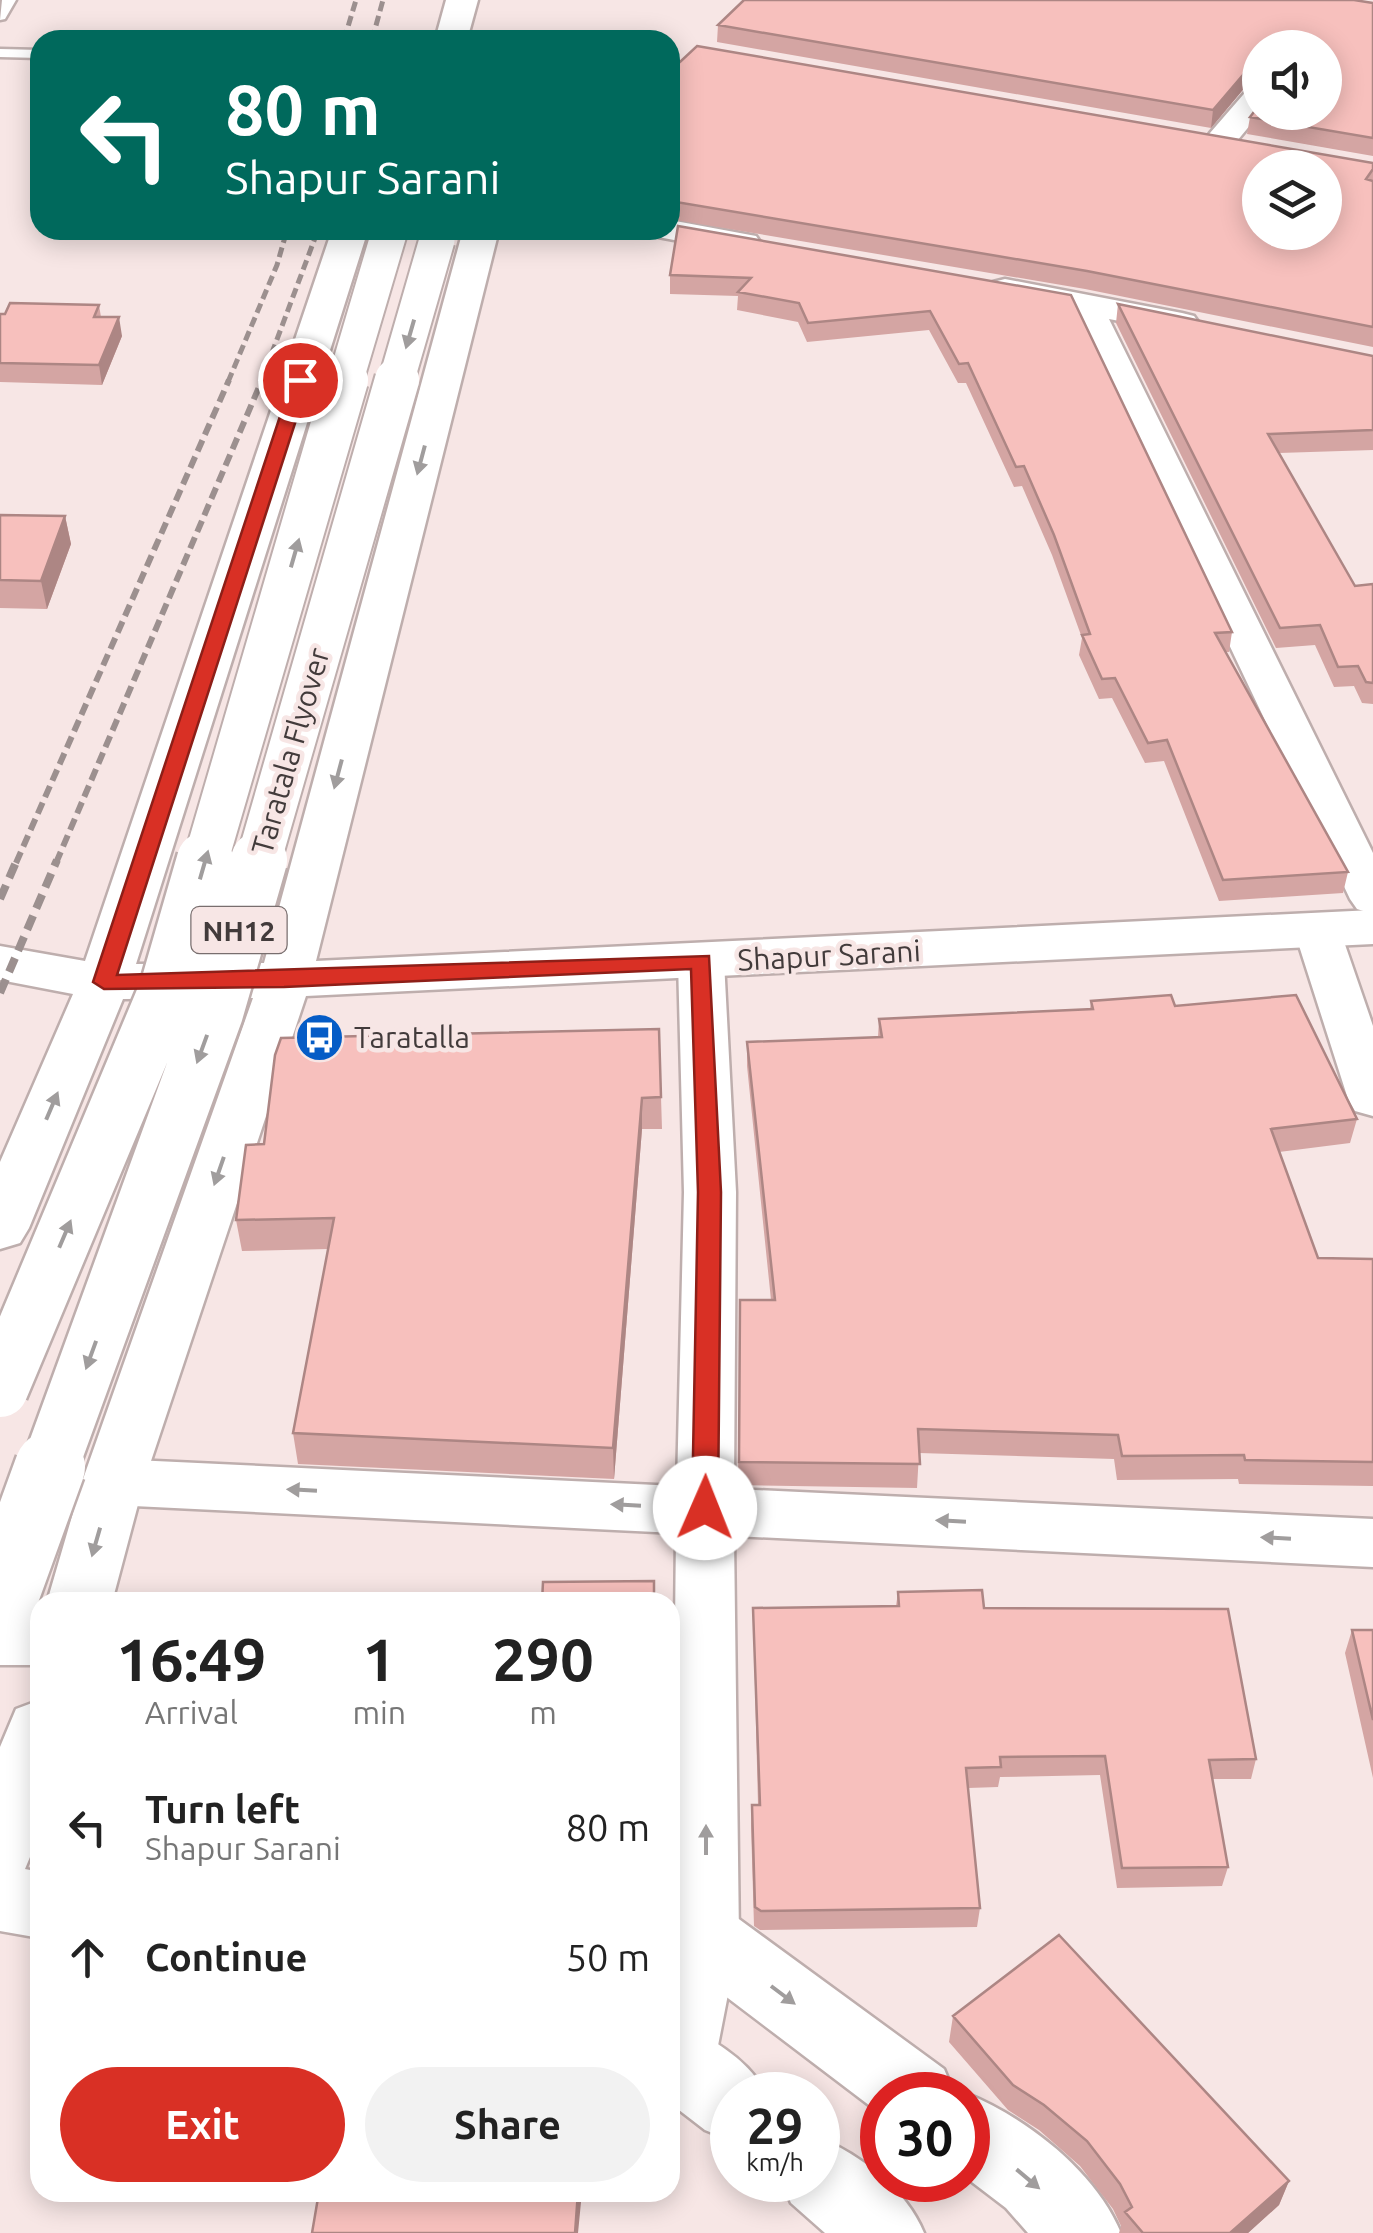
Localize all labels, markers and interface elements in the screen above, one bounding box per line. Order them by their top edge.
map controls [1242,30,1342,250]
button: sound [1242,30,1342,130]
icon: left [60,70,190,200]
text: 80 m [225,70,381,148]
button: layers [1242,150,1342,250]
text: Shapur Sarani [225,152,500,203]
one-way arrow [402,319,417,350]
pin [258,338,343,423]
icon: arrive [273,353,328,408]
one-way arrow [412,445,428,476]
one-way arrow [288,538,303,568]
street label: Taratala Flyover [244,643,336,858]
one-way arrow [330,759,346,790]
one-way arrow [197,850,212,880]
road number: NH12 [192,907,286,953]
street label: Shapur Sarani [736,933,922,977]
bus stop icon: Taratalla [293,1011,345,1063]
place label: Taratalla [354,1020,470,1054]
one-way arrow [194,1035,209,1065]
one-way arrow [44,1091,60,1121]
one-way arrow [211,1157,226,1187]
one-way arrow [57,1220,73,1249]
one-way arrow [83,1340,98,1370]
position arrow [653,1456,757,1560]
one-way arrow [285,1482,317,1498]
one-way arrow [610,1497,642,1513]
one-way arrow [935,1513,967,1529]
one-way arrow [88,1528,103,1558]
one-way arrow [1259,1529,1291,1545]
text: 16:49 [116,1625,266,1692]
text: 1 [362,1625,396,1692]
text: 290 [492,1625,594,1692]
text: Arrival [145,1694,238,1730]
text: min [352,1694,406,1730]
text: m [529,1694,557,1730]
text: Turn left [145,1788,300,1830]
icon: left [60,1800,115,1855]
text: 80 m [566,1806,650,1848]
one-way arrow [698,1824,714,1856]
text: Shapur Sarani [145,1830,341,1866]
icon: ahead [60,1930,115,1985]
text: Continue [145,1936,307,1978]
text: 50 m [566,1936,650,1978]
one-way arrow [770,1984,796,2004]
button: Exit [60,2067,345,2182]
button: Share [365,2067,650,2182]
speed limit sign: 30 [860,2072,990,2202]
text: 29 [747,2097,803,2153]
text: km/h [746,2148,804,2176]
one-way arrow [1016,2168,1041,2189]

